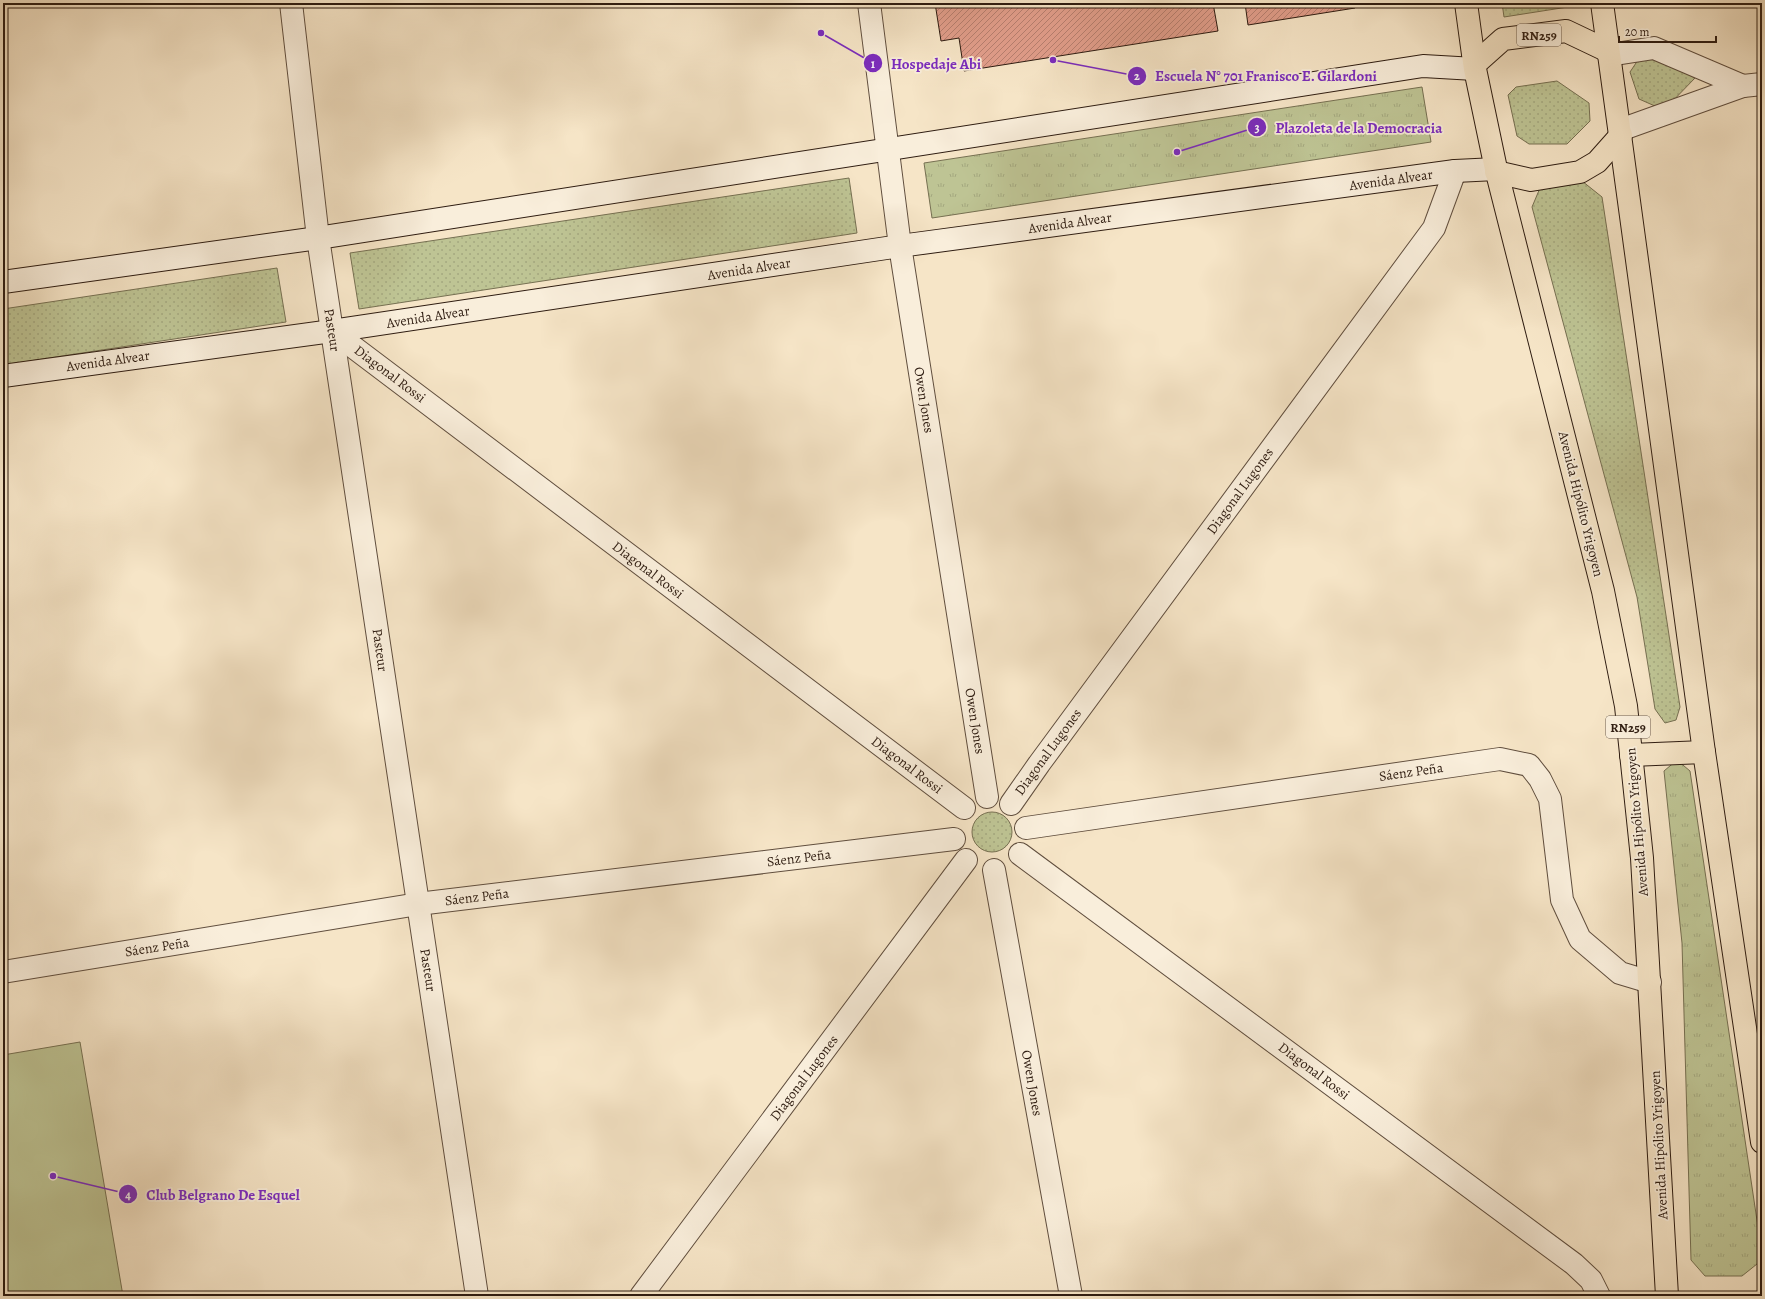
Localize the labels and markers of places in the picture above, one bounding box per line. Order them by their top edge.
callout: Hospedaje Abi [863,50,989,77]
callout: Escuela N° 701 Franisco E. Gilardoni [1127,62,1385,89]
callout: Plazoleta de la Democracia [1247,114,1450,141]
callout: Club Belgrano De Esquel [118,1181,308,1208]

